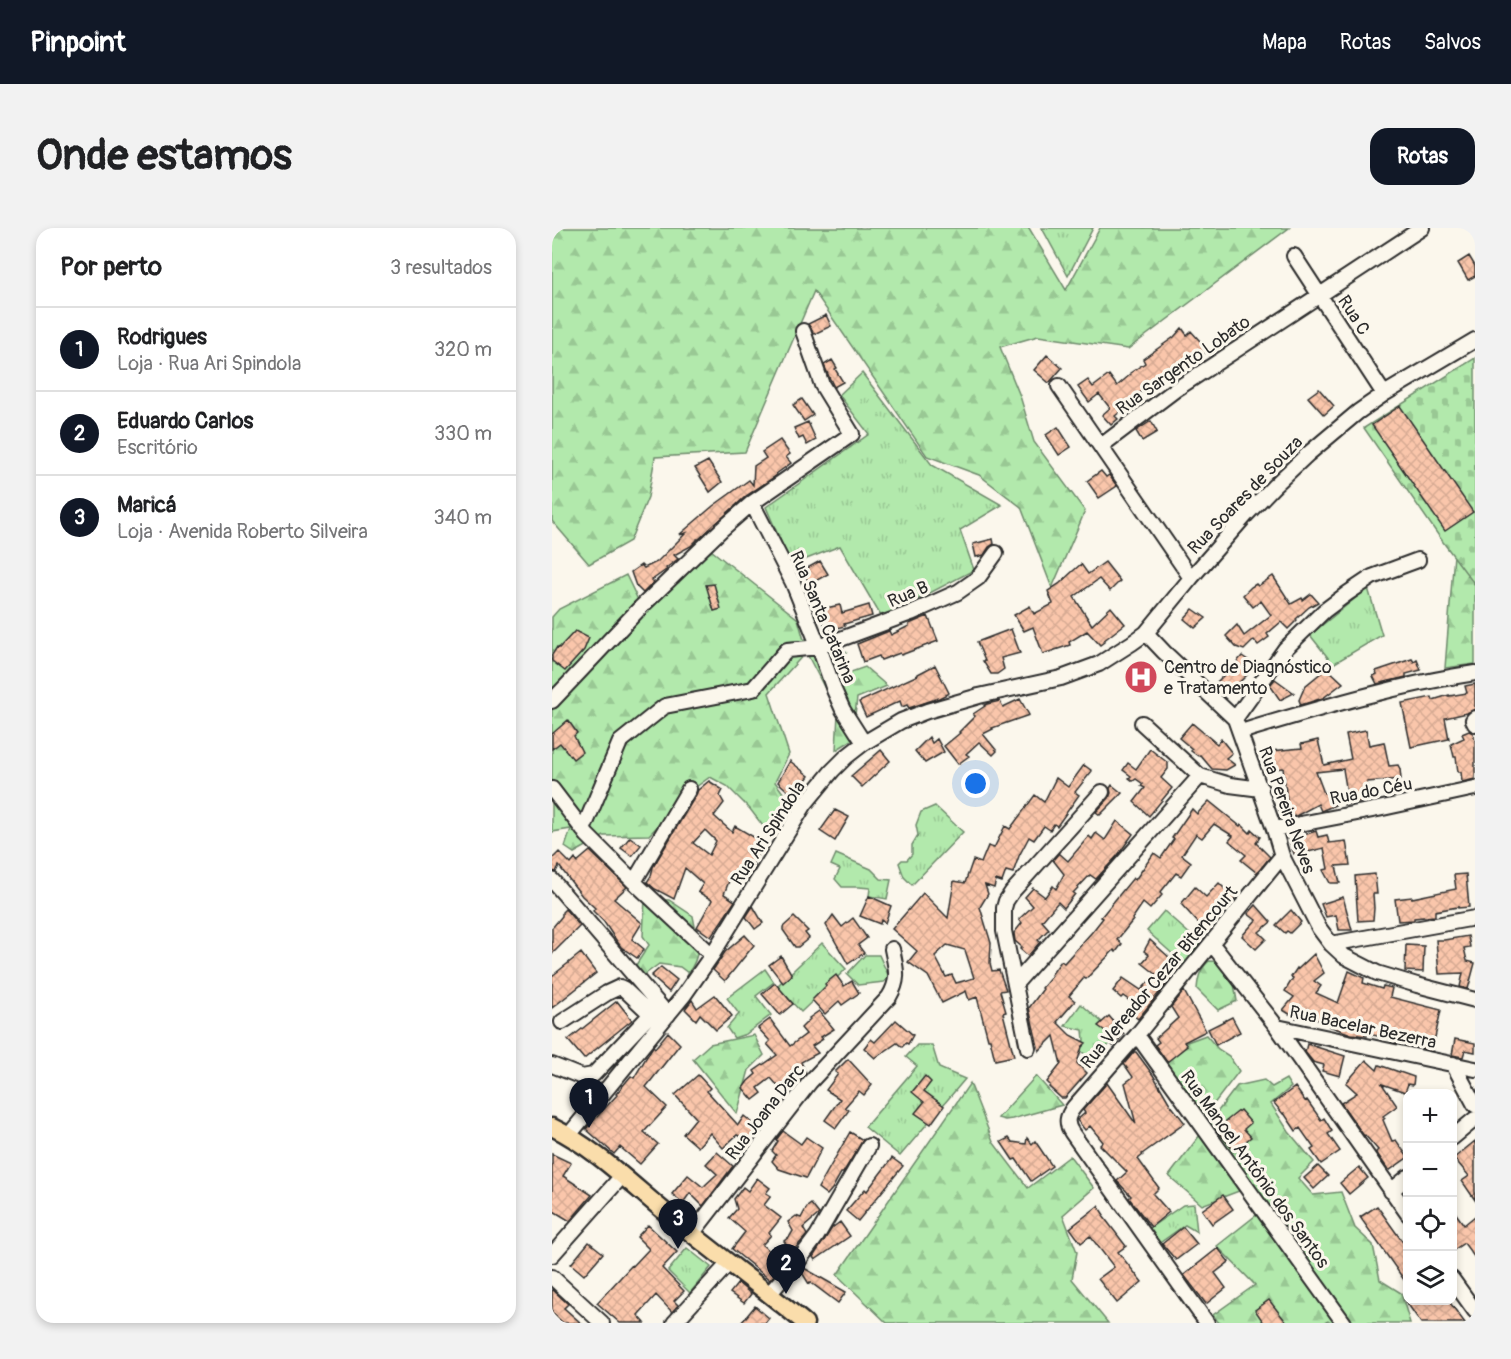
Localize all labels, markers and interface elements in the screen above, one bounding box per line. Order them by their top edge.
text: Pinpoint [30,25,126,60]
text: Mapa [1262,29,1307,56]
text: Rotas [1340,29,1391,56]
text: Salvos [1424,29,1481,56]
button: Rotas [1370,128,1475,185]
text: Onde estamos [36,130,292,182]
text: Por perto [60,251,162,283]
text: 3 resultados [390,255,492,280]
street label: Rua C [1332,291,1375,340]
street label: Rua Sargento Lobato [1112,310,1255,420]
text: Rodrigues [117,323,207,351]
text: 1 [76,337,83,362]
text: 320 m [434,337,492,362]
text: Loja · Rua Ari Spindola [117,351,301,376]
text: Eduardo Carlos [117,407,253,435]
text: 2 [74,421,85,446]
text: 330 m [434,421,492,446]
street label: Rua Soares de Souza [1183,431,1308,559]
text: Escritório [117,435,198,460]
text: Maricá [117,491,176,519]
text: 3 [74,505,85,530]
text: 340 m [433,505,492,530]
text: Loja · Avenida Roberto Silveira [117,519,368,544]
street label: Rua Santa Catarina [784,547,861,687]
street label: Rua B [884,576,932,613]
place label: Centro de Diagnóstico e Tratamento [1164,656,1332,700]
hospital icon: Centro de Diagnóstico e Tratamento [1123,659,1159,695]
street label: Rua Pereira Neves [1253,744,1320,877]
your location [961,769,990,798]
street label: Rua do Céu [1328,772,1414,811]
street label: Rua Ari Spindola [726,777,811,890]
street label: Rua Vereador Cezar Bitencourt [1076,880,1243,1074]
street label: Rua Bacelar Bezerra [1287,1001,1439,1054]
street label: Rua Joana Darc [721,1060,810,1165]
street label: Rua Manoel Antônio dos Santos [1175,1066,1334,1273]
pin: 1 [570,1078,609,1128]
map controls [1403,1089,1457,1305]
button: + [1403,1089,1457,1143]
button: − [1403,1143,1457,1197]
button: locate [1403,1197,1457,1251]
pin: 3 [658,1200,698,1249]
pin: 2 [766,1244,806,1294]
button: layers [1403,1251,1457,1305]

